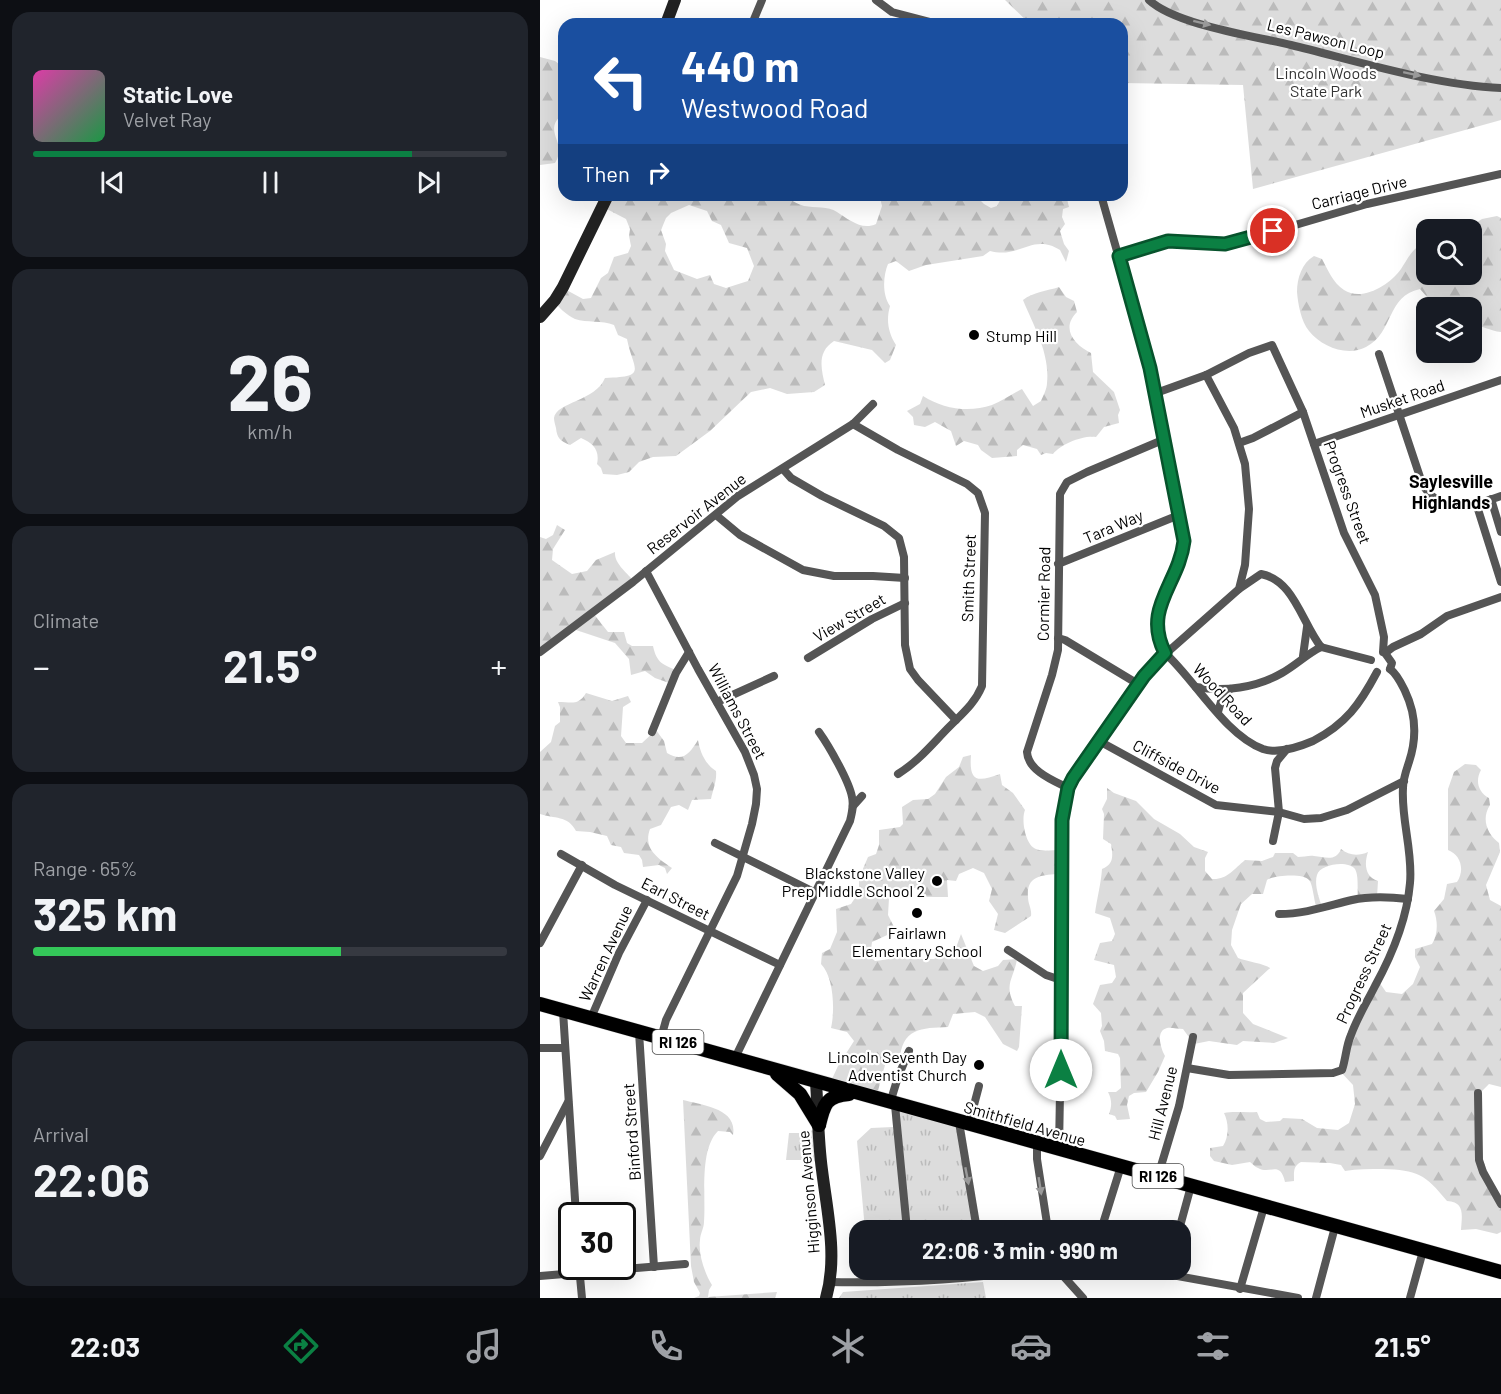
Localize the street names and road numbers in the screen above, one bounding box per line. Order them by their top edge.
street label: Les Pawson Loop [1265,14,1387,62]
street label: Carriage Drive [1309,171,1409,213]
street label: Musket Road [1357,375,1447,421]
street label: Progress Street [1320,438,1376,546]
street label: Reservoir Avenue [643,468,749,558]
street label: Tara Way [1080,505,1146,547]
street label: Smith Street [957,534,979,622]
street label: Cormier Road [1033,547,1053,641]
street label: View Street [810,589,888,645]
street label: Wood Road [1189,659,1257,729]
street label: Williams Street [705,660,771,762]
street label: Cliffside Drive [1130,735,1224,797]
street label: Earl Street [639,873,713,923]
street label: Warren Avenue [574,902,636,1004]
street label: Progress Street [1331,920,1395,1026]
road number: RI 126 [652,1030,704,1054]
street label: Hill Avenue [1144,1064,1180,1142]
street label: Binford Street [618,1083,644,1181]
street label: Smithfield Avenue [962,1097,1088,1149]
street label: Higginson Avenue [793,1130,823,1254]
road number: RI 126 [1132,1164,1184,1188]

